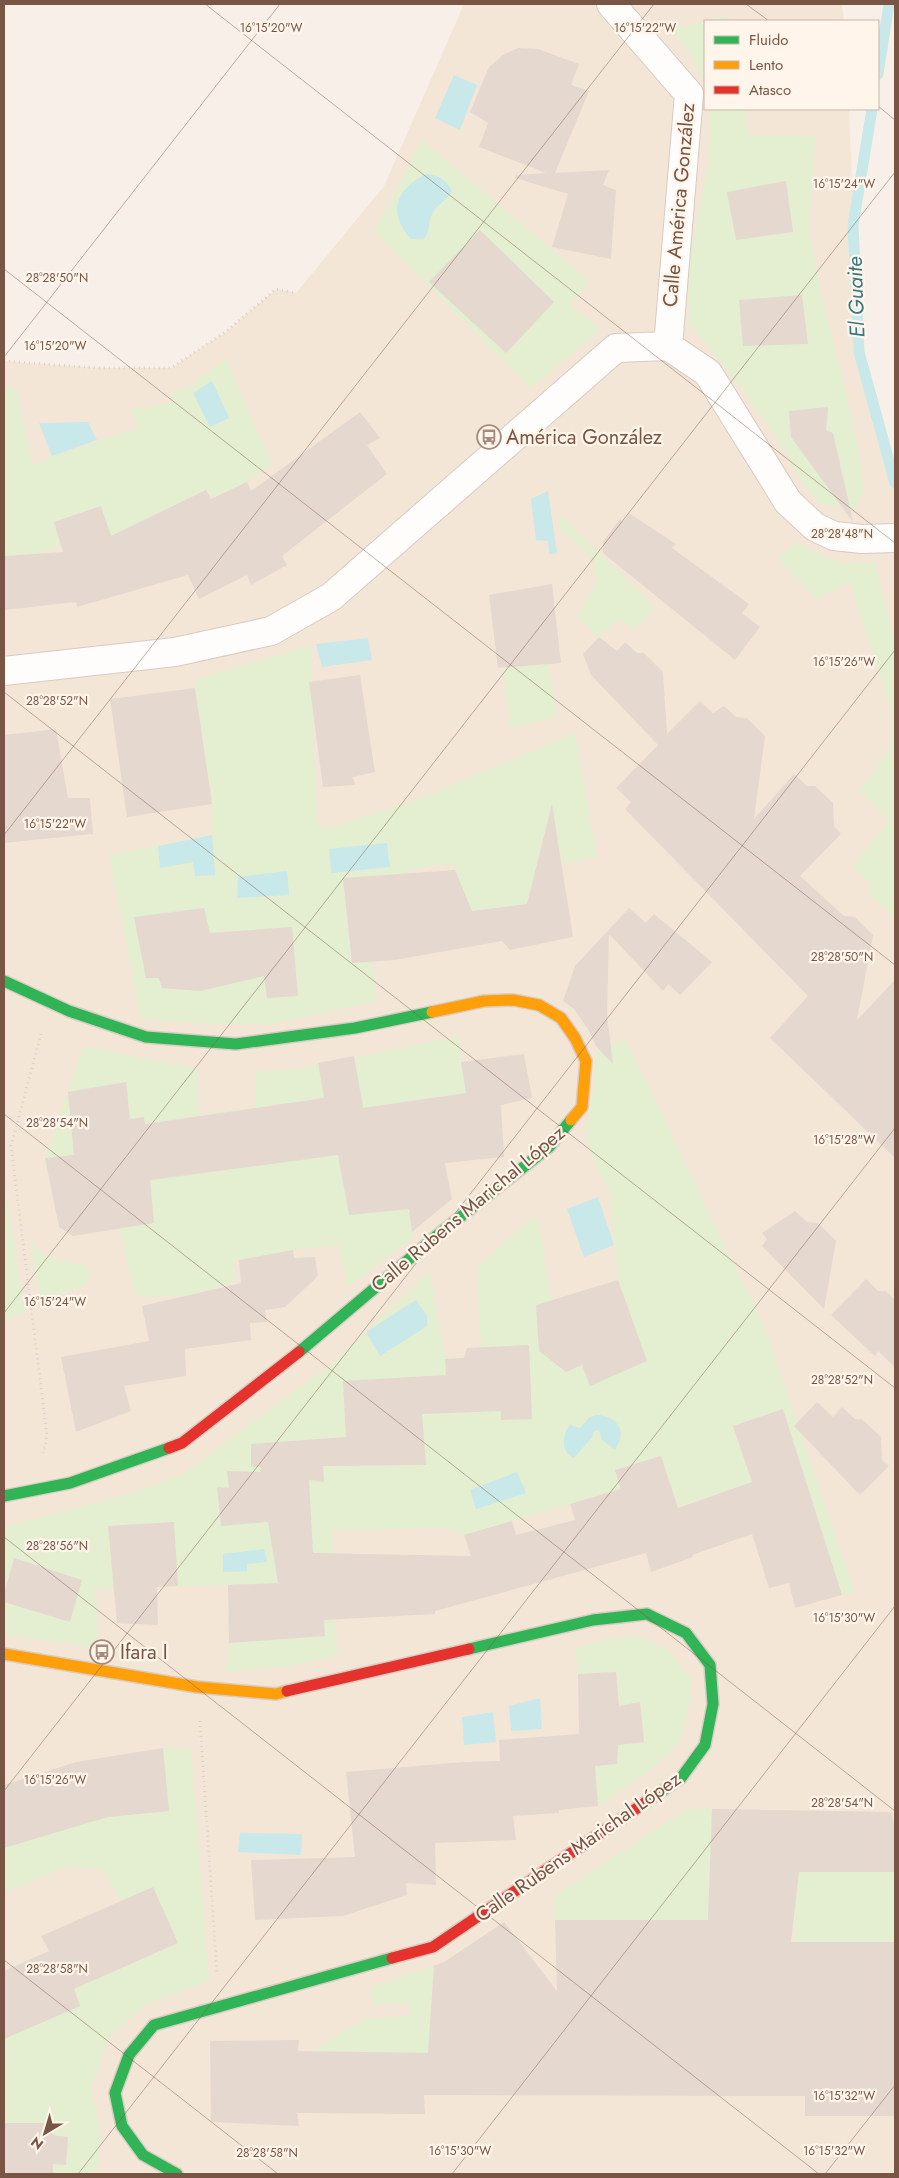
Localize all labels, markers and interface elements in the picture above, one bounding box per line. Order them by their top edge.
text: 16°15'20"W [240,19,302,37]
text: 16°15'22"W [614,19,676,37]
legend [704,20,879,110]
text: Fluido [749,29,788,51]
text: Lento [749,54,783,76]
text: Atasco [749,79,791,101]
street label: Calle América González [656,102,702,308]
text: 16°15'24"W [813,175,875,193]
water label: El Guaite [840,256,872,338]
text: 28°28'50"N [26,269,88,287]
text: 16°15'20"W [24,337,86,355]
place label: América González [506,423,662,452]
bus stop icon: América González [476,424,502,450]
text: 28°28'48"N [811,525,873,543]
text: 16°15'26"W [813,653,875,671]
text: 28°28'52"N [26,692,88,710]
text: 16°15'22"W [24,815,86,833]
text: 28°28'50"N [811,948,873,966]
text: 28°28'54"N [26,1114,88,1132]
street label: Calle Rubens Marichal López [365,1119,571,1299]
text: 16°15'28"W [813,1131,875,1149]
text: 16°15'24"W [24,1293,86,1311]
text: 28°28'52"N [811,1371,873,1389]
text: 28°28'56"N [26,1537,88,1555]
text: 16°15'30"W [813,1609,875,1627]
place label: Ifara I [120,1638,168,1667]
bus stop icon: Ifara I [89,1639,115,1665]
street label: Calle Rubens Marichal López [469,1765,687,1929]
text: 16°15'26"W [24,1771,86,1789]
text: 28°28'54"N [811,1794,873,1812]
text: 28°28'58"N [26,1960,88,1978]
text: 16°15'32"W [813,2087,875,2105]
north arrow [20,2108,70,2158]
text: N [26,2132,48,2155]
text: 16°15'30"W [429,2142,491,2160]
text: 16°15'32"W [803,2142,865,2160]
text: 28°28'58"N [236,2144,298,2162]

